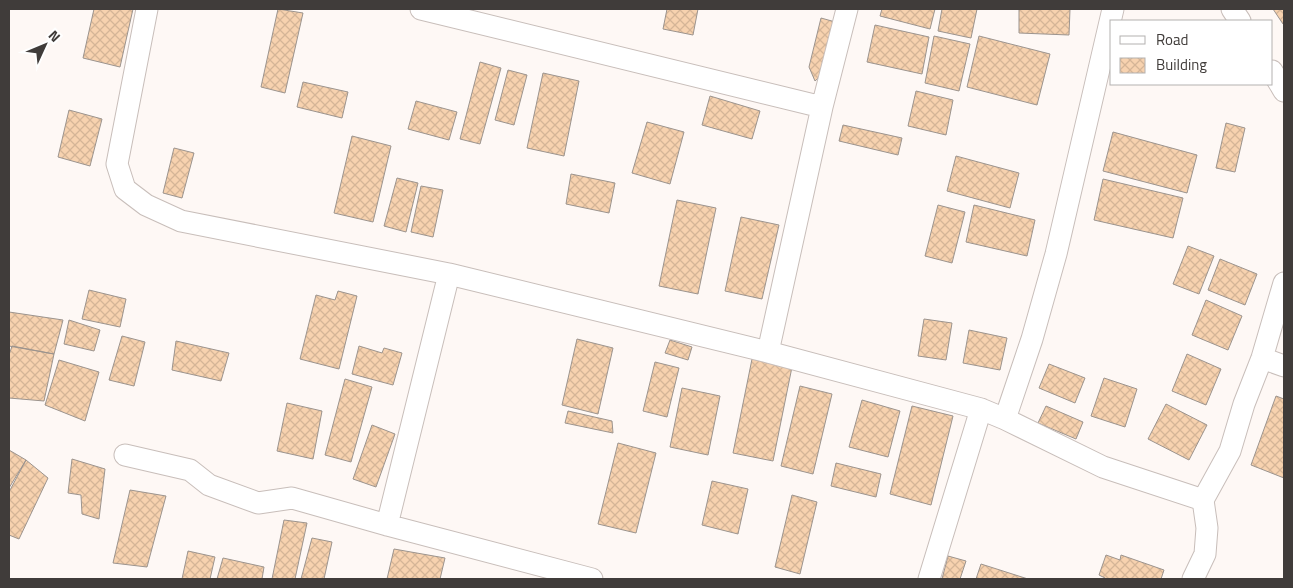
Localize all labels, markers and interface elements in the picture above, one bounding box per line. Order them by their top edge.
north arrow [20,20,70,70]
legend [1110,20,1273,85]
text: N [44,25,66,46]
text: Road [1156,28,1188,51]
text: Building [1156,53,1207,76]

